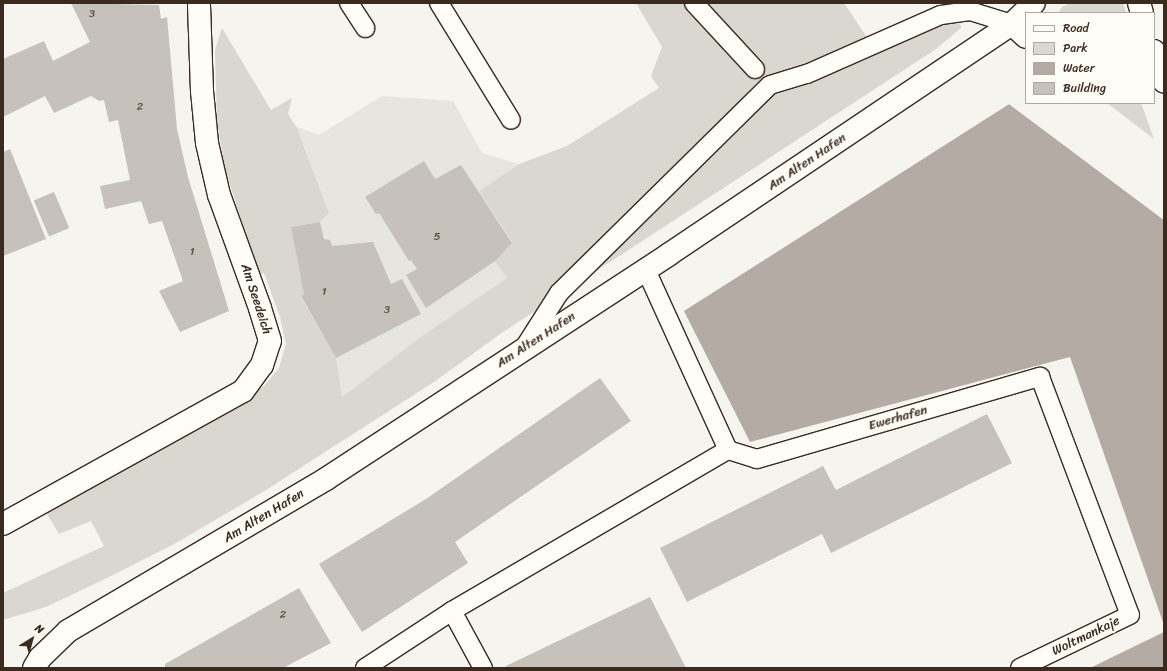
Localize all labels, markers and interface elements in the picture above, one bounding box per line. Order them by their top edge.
house number: 3 [89,7,95,21]
legend [1025,12,1155,104]
text: Road [1063,17,1089,39]
text: Park [1063,37,1088,59]
text: Water [1063,57,1095,79]
text: Building [1063,77,1106,99]
house number: 2 [137,100,143,114]
street label: Am Alten Hafen [764,130,850,194]
house number: 5 [434,230,440,244]
house number: 1 [190,245,194,259]
street label: Am Seedeich [237,262,275,336]
house number: 1 [322,285,326,299]
house number: 3 [384,303,390,317]
street label: Am Alten Hafen [493,308,579,372]
street label: Ewerhafen [867,402,929,434]
street label: Am Alten Hafen [221,486,307,546]
house number: 2 [280,608,286,622]
street label: Woltmankaje [1050,613,1122,659]
north arrow [12,619,52,659]
text: N [31,619,48,639]

